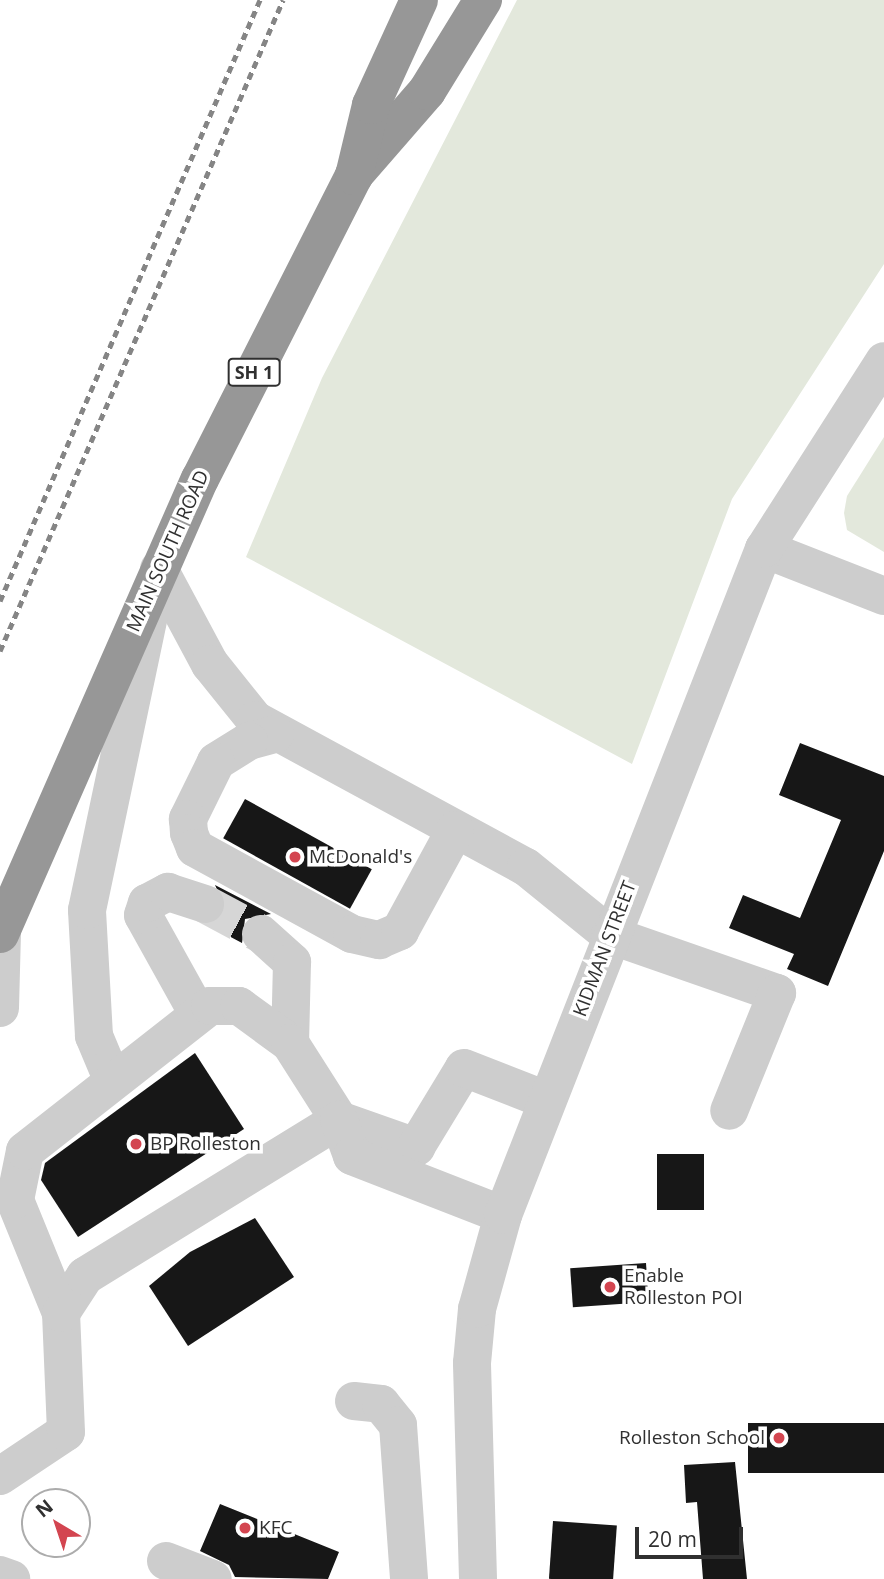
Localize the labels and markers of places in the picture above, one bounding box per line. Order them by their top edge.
place label: McDonald's [309,846,412,868]
marker: McDonald's [287,849,303,865]
place label: BP Rolleston [150,1133,261,1155]
marker: BP Rolleston [128,1136,144,1152]
place label: Enable Rolleston POI [624,1265,743,1309]
marker: Enable Rolleston POI [602,1279,618,1295]
place label: Rolleston School [619,1427,765,1449]
marker: Rolleston School [771,1430,787,1446]
place label: KFC [259,1517,292,1539]
marker: KFC [237,1520,253,1536]

